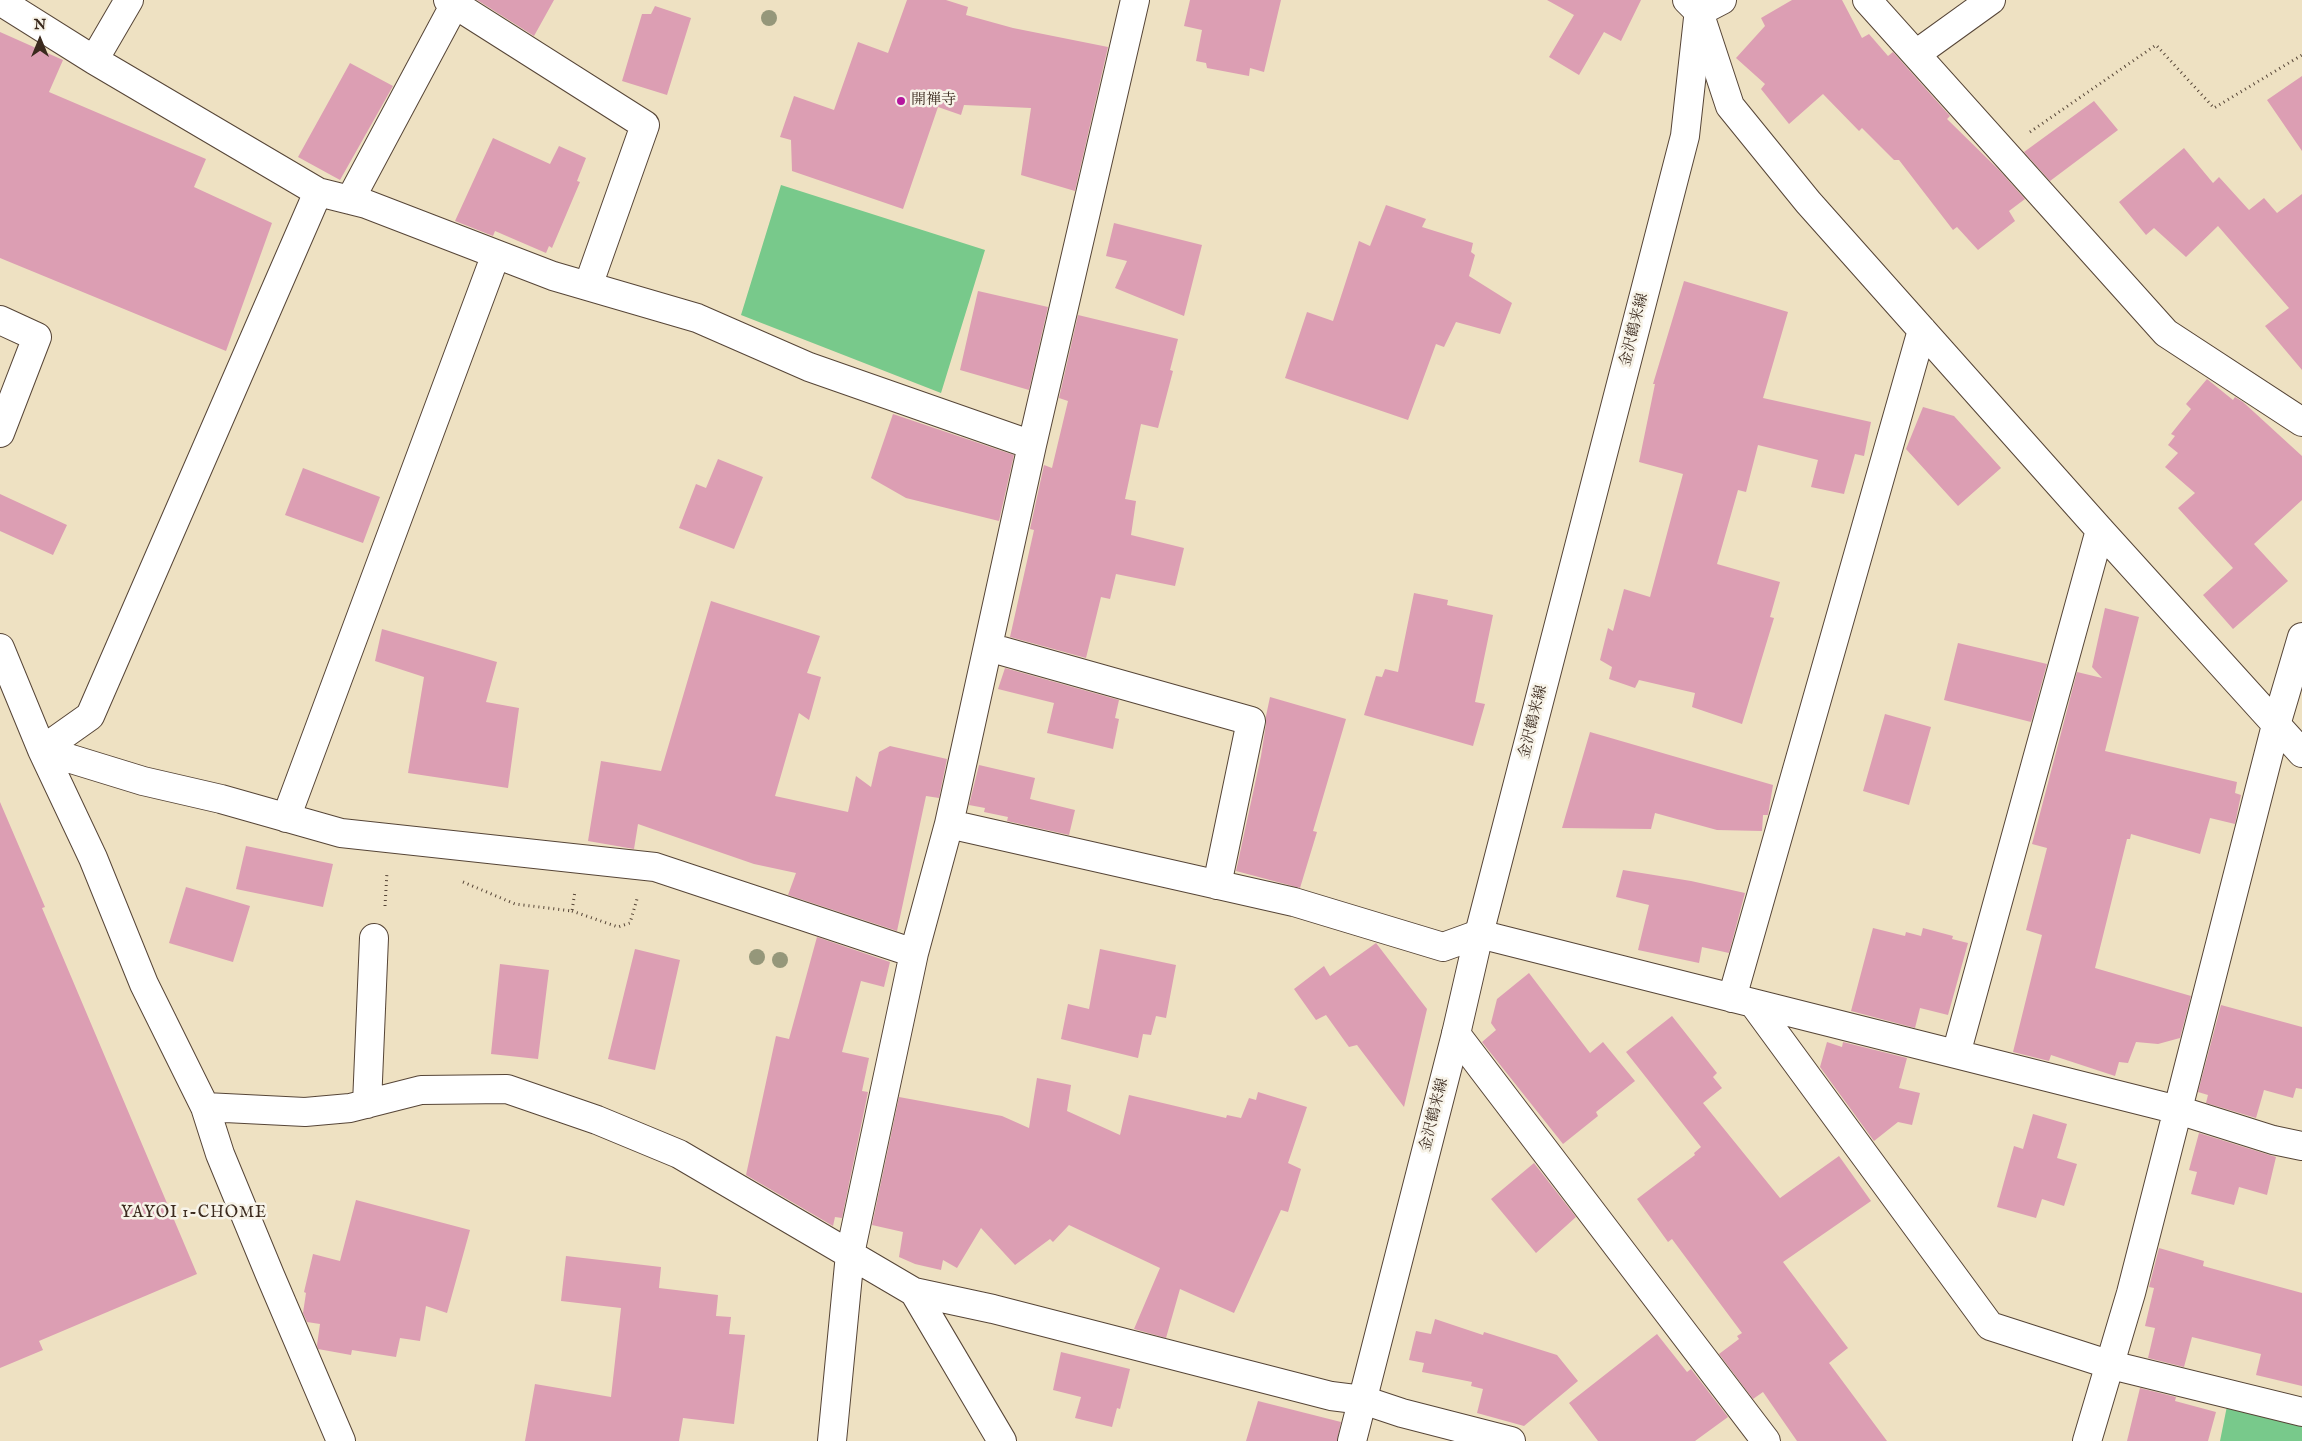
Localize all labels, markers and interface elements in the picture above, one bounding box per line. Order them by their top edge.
north arrow [15,15,65,65]
text: N [34,16,46,34]
place label: 開禅寺 [911,92,956,110]
marker: 開禅寺 [895,95,907,107]
street label: 金沢鶴来線 [1617,291,1653,369]
street label: 金沢鶴来線 [1516,683,1552,761]
street label: 金沢鶴来線 [1417,1076,1453,1154]
district label: YAYOI 1-CHOME [119,1204,269,1224]

